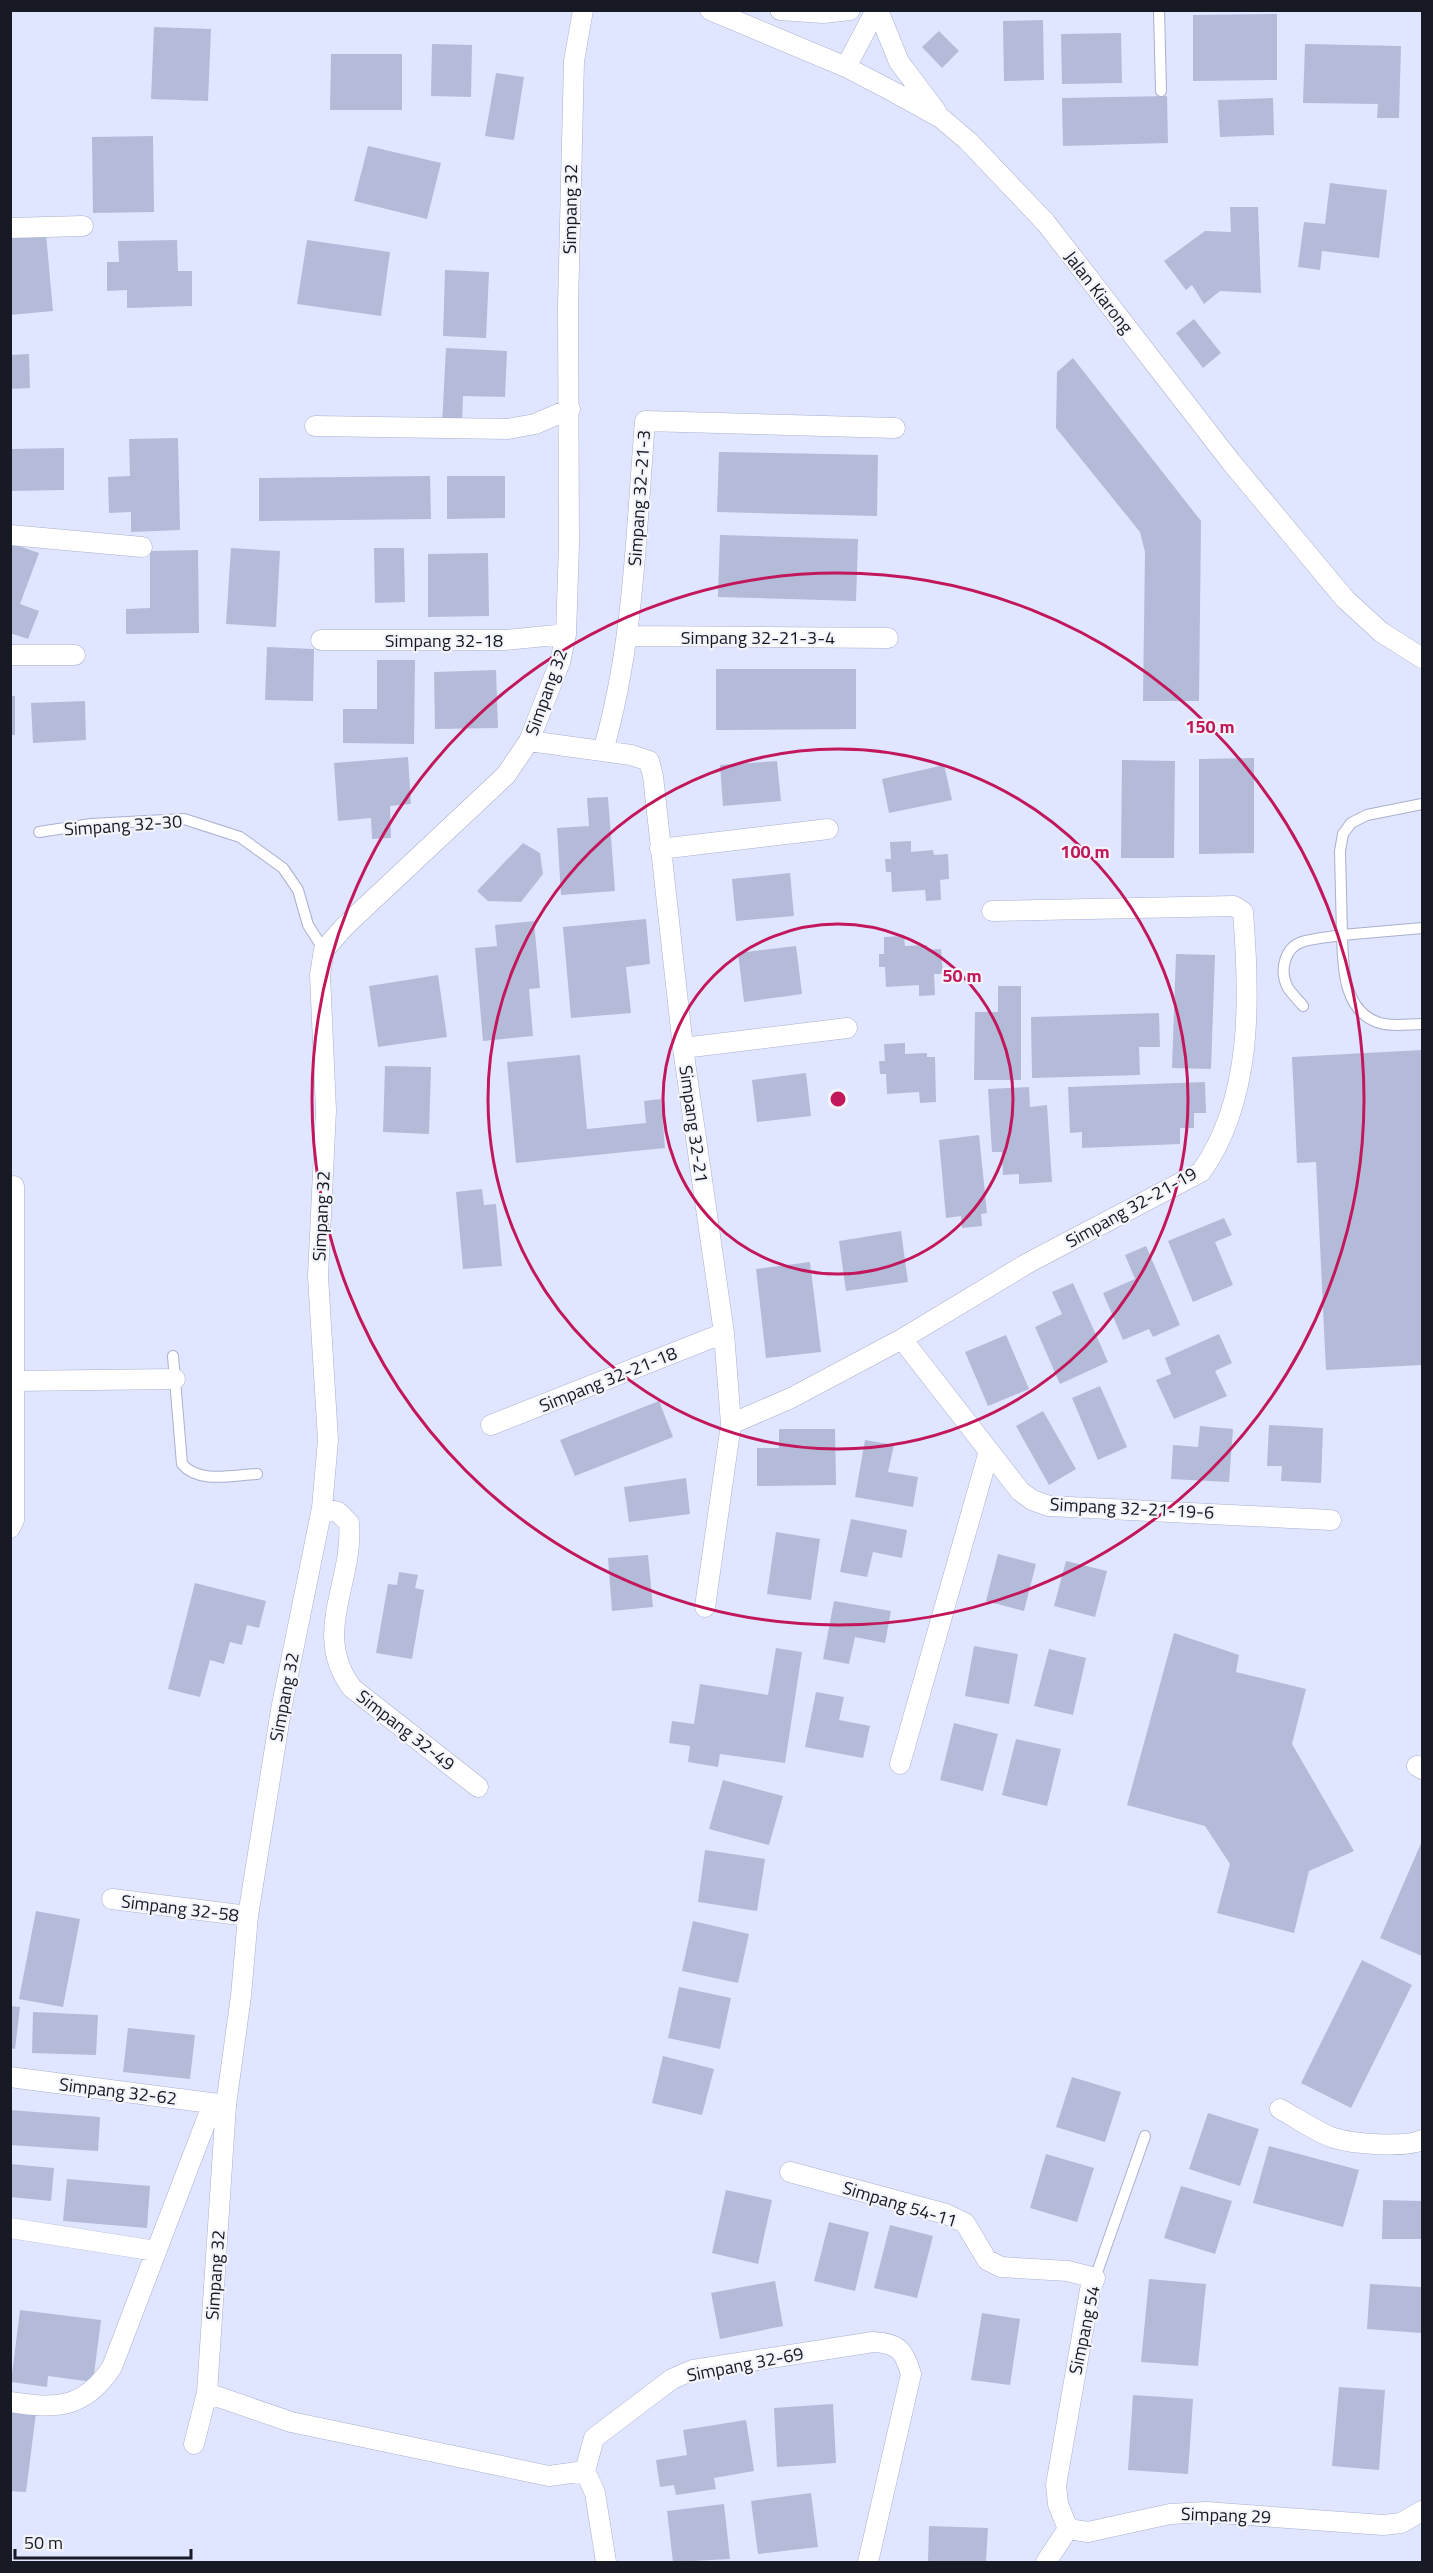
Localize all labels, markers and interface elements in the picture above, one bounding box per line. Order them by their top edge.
street label: Simpang 32 [556,164,584,254]
street label: Jalan Kiarong [1058,245,1140,339]
street label: Simpang 32-21-3 [621,429,657,567]
street label: Simpang 32-21-3-4 [681,624,835,651]
street label: Simpang 32-18 [385,627,503,654]
street label: Simpang 32 [518,645,574,739]
text: 150 m [1185,713,1235,740]
street label: Simpang 32-30 [63,807,183,843]
text: 100 m [1060,838,1110,865]
text: 50 m [942,962,982,989]
street label: Simpang 32-21 [672,1064,716,1184]
centre of rings [828,1089,848,1109]
street label: Simpang 32-21-19 [1060,1160,1202,1254]
street label: Simpang 32 [305,1170,337,1262]
street label: Simpang 32-21-18 [535,1339,681,1419]
street label: Simpang 32-21-19-6 [1049,1490,1215,1526]
street label: Simpang 32 [262,1650,306,1744]
street label: Simpang 32-49 [351,1683,461,1777]
street label: Simpang 32-58 [120,1887,240,1929]
street label: Simpang 32-62 [58,2070,178,2112]
street label: Simpang 54-11 [839,2174,961,2234]
street label: Simpang 32 [198,2229,232,2321]
street label: Simpang 54 [1061,2283,1107,2377]
street label: Simpang 32-69 [684,2339,806,2389]
street label: Simpang 29 [1180,2500,1272,2530]
scale bar [15,2522,190,2560]
text: 50 m [24,2529,63,2556]

